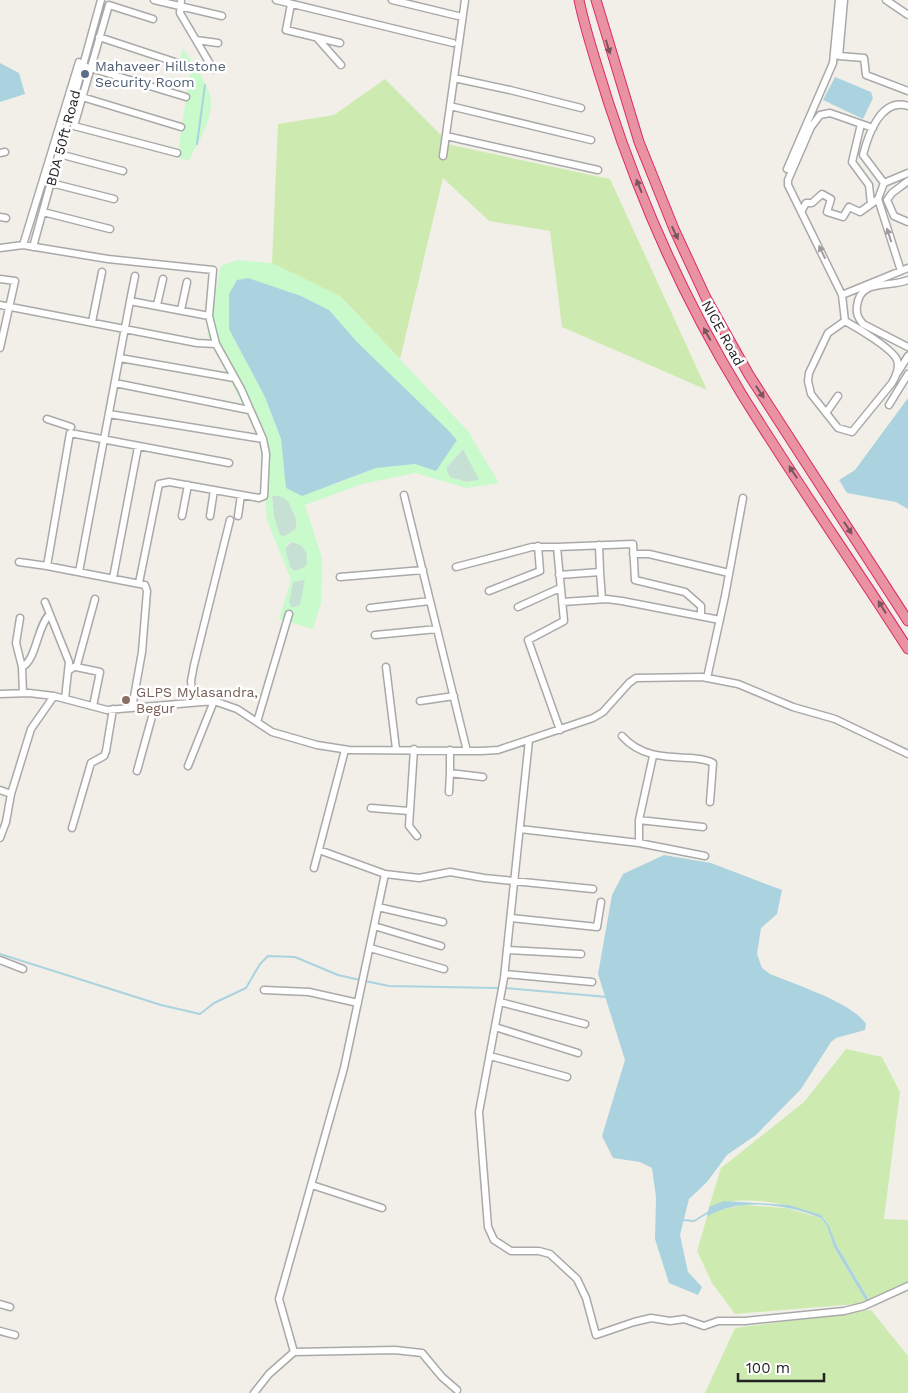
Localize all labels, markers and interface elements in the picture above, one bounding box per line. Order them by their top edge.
one-way arrow [605,40,613,55]
place label: Mahaveer Hillstone Security Room [95,58,226,90]
marker: Mahaveer Hillstone Security Room [79,68,91,80]
street label: BDA 50ft Road [42,88,84,188]
one-way arrow [634,179,642,193]
one-way arrow [672,226,680,240]
one-way arrow [885,227,893,242]
one-way arrow [818,245,826,259]
street label: NICE Road [699,298,747,368]
one-way arrow [703,326,711,341]
one-way arrow [755,385,764,398]
one-way arrow [788,465,797,478]
one-way arrow [843,521,853,535]
one-way arrow [877,601,887,614]
place label: GLPS Mylasandra, Begur [136,684,258,716]
marker: GLPS Mylasandra, Begur [120,694,132,706]
scale bar [738,1350,824,1382]
text: 100 m [746,1359,790,1377]

